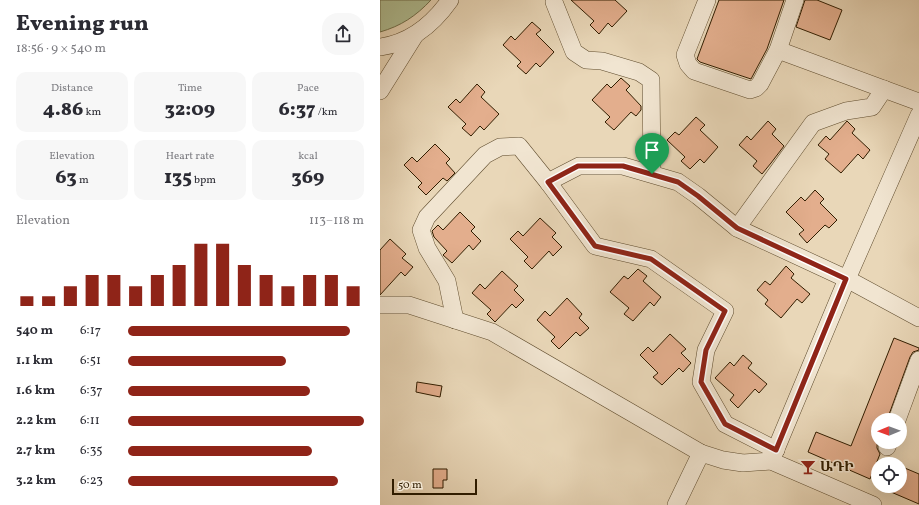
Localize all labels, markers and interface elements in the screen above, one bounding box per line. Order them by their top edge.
text: Evening run [16,9,149,40]
button: share [322,13,364,55]
text: 18:56 · 9 × 540 m [16,40,106,58]
text: Distance [51,81,93,96]
text: Time [178,81,202,96]
text: Pace [297,81,319,96]
text: 4.86 [43,96,83,124]
text: 32:09 [165,96,215,124]
text: 6:37 [278,96,316,124]
text: km [83,105,101,120]
text: /km [316,105,338,120]
pin [635,133,669,174]
icon: arrive [641,139,663,161]
text: Elevation [49,149,95,164]
text: Heart rate [166,149,214,164]
text: kcal [298,149,318,164]
text: 63 [55,164,77,192]
text: 135 [164,164,192,192]
text: 369 [292,164,324,192]
text: m [77,173,89,188]
text: bpm [192,173,216,188]
text: Elevation [16,212,70,230]
text: 113–118 m [309,212,364,230]
text: 540 m [16,322,53,340]
text: 6:17 [80,322,101,340]
text: 1.1 km [16,352,53,370]
text: 6:51 [80,352,101,370]
text: 1.6 km [16,382,55,400]
text: 6:37 [80,382,103,400]
text: 2.2 km [16,412,56,430]
text: 6:11 [80,412,100,430]
north arrow [871,413,907,449]
map controls [871,413,907,493]
text: 2.7 km [16,442,55,460]
text: 6:35 [80,442,103,460]
button: locate [871,457,907,493]
bar icon: ԱԴԻ [799,458,817,476]
place label: ԱԴԻ [820,458,854,477]
text: 3.2 km [16,472,56,490]
text: 6:23 [80,472,103,490]
scale bar [392,477,477,496]
text: 50 m [398,478,422,493]

